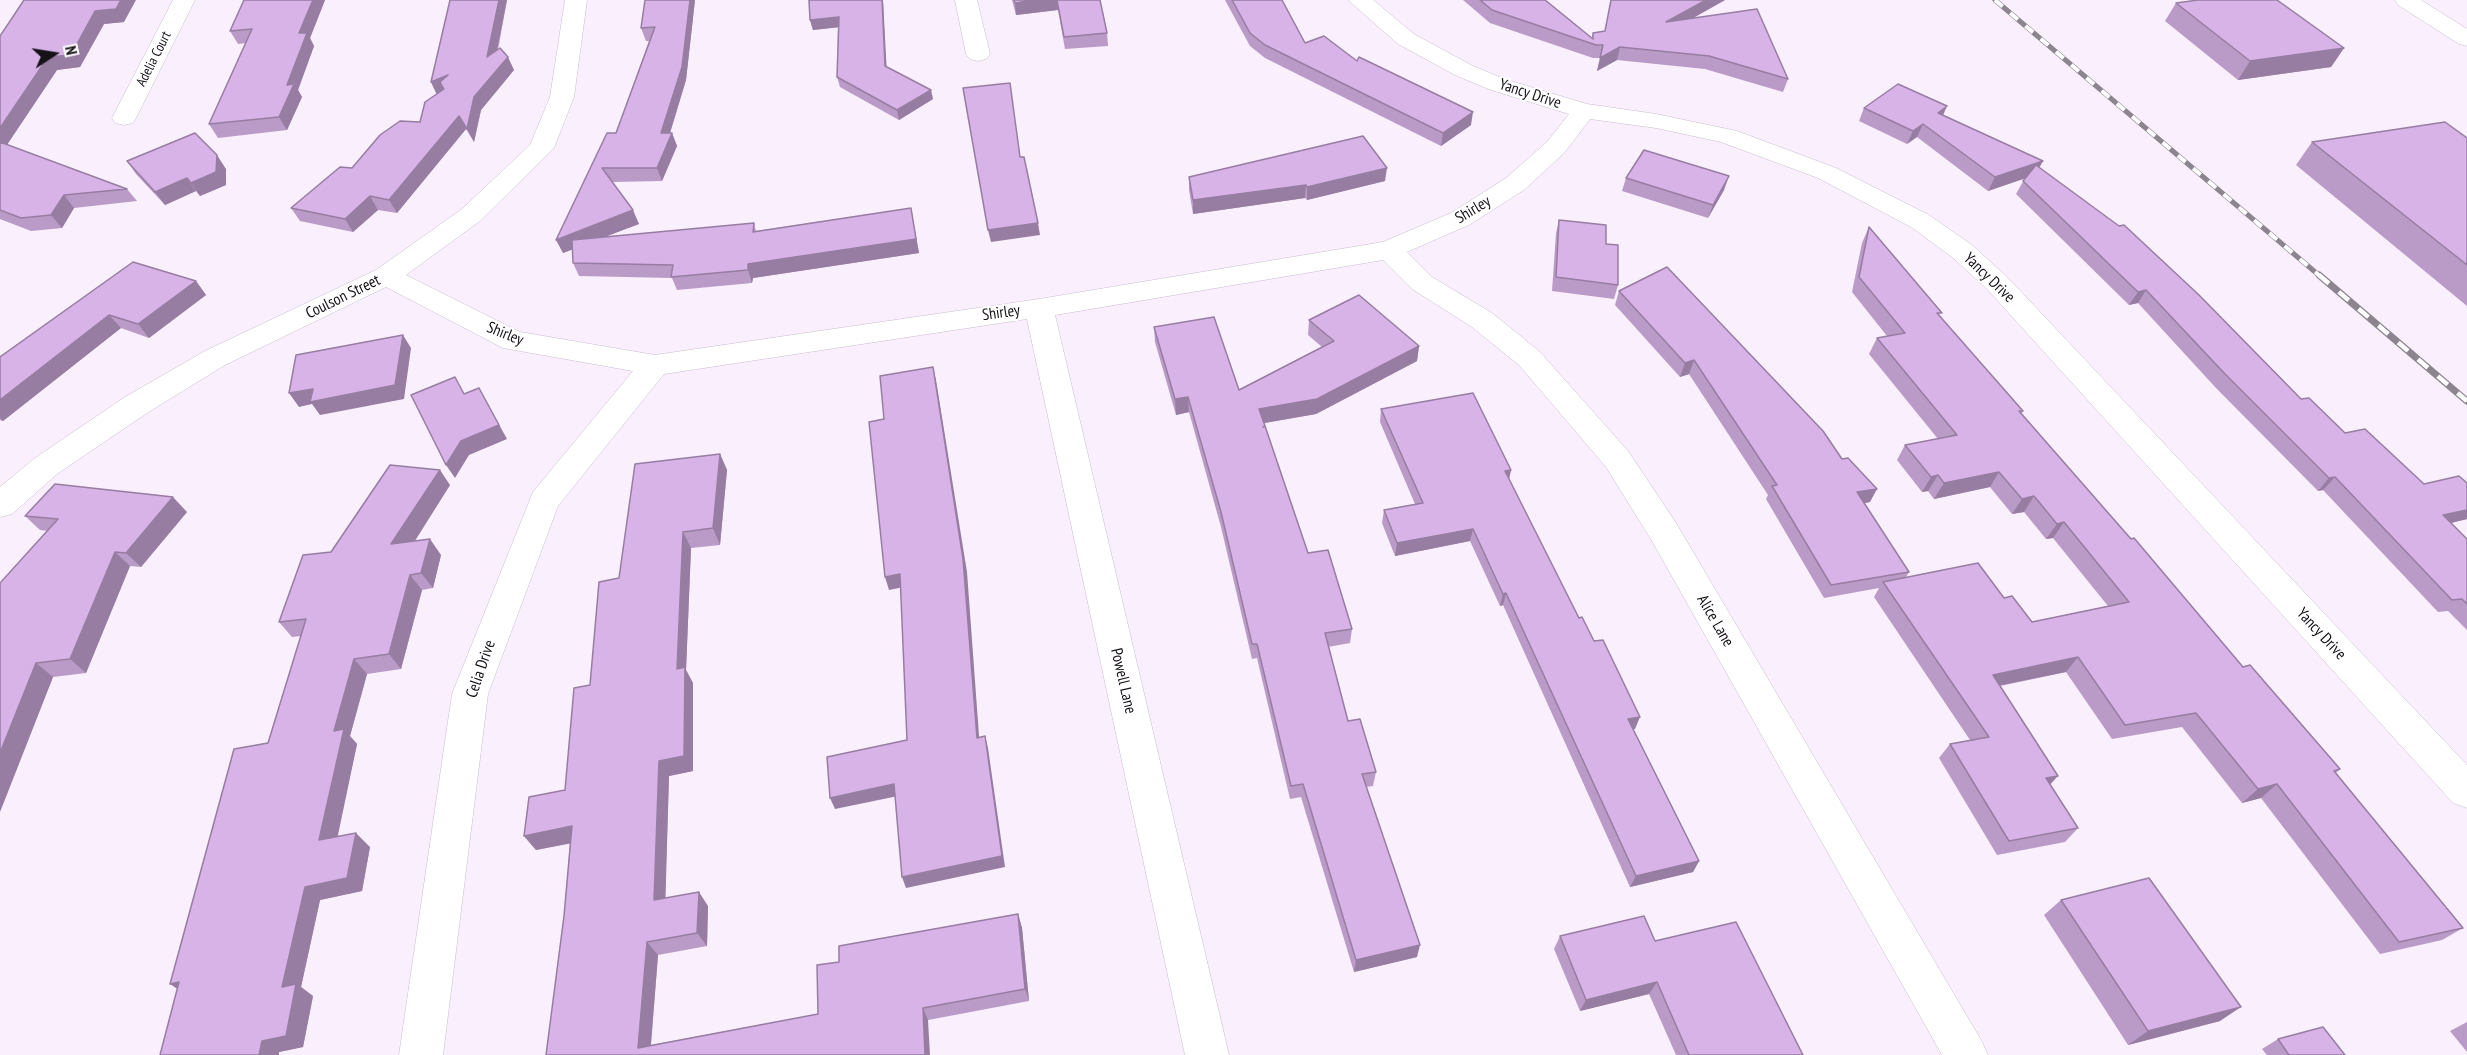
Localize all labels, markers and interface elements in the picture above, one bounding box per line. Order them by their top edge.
north arrow [24,24,84,84]
street label: Adelia Court [133,29,175,89]
text: N [61,44,82,57]
street label: Yancy Drive [1497,75,1563,113]
street label: Shirley [1452,192,1494,228]
street label: Yancy Drive [1959,249,2019,307]
street label: Coulson Street [303,271,383,323]
street label: Shirley [981,301,1021,325]
street label: Shirley [484,318,526,350]
street label: Alice Lane [1693,592,1737,650]
street label: Yancy Drive [2292,604,2350,664]
street label: Celia Drive [462,638,500,700]
street label: Powell Lane [1106,646,1140,716]

